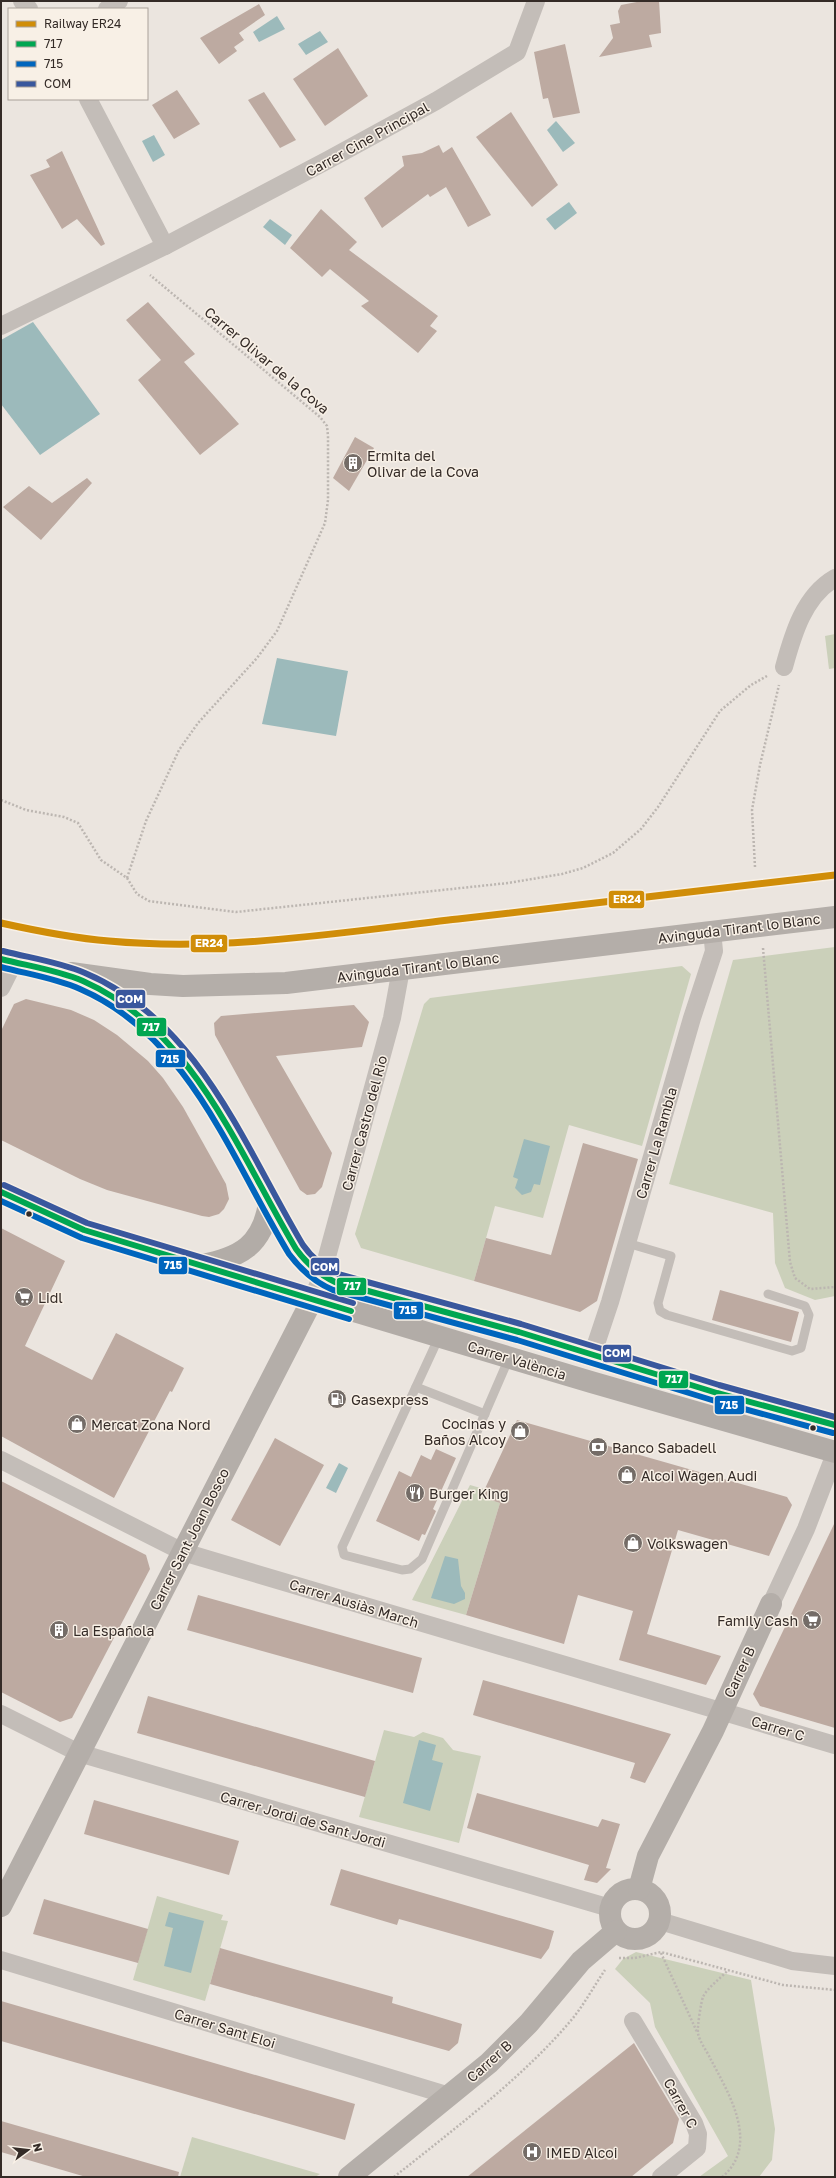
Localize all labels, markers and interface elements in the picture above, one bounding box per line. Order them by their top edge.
legend [8,8,148,100]
text: Railway ER24 [44,16,121,31]
text: 717 [44,36,63,51]
text: 715 [44,56,63,71]
text: COM [44,76,71,91]
street label: Carrer Cine Principal [302,98,432,180]
street label: Carrer Olivar de la Cova [201,303,333,417]
place label: Ermita del Olivar de la Cova [367,447,479,480]
building icon: Ermita del Olivar de la Cova [342,452,364,474]
line badge: ER24 [608,890,645,909]
text: ER24 [613,892,641,905]
street label: Avinguda Tirant lo Blanc [657,910,821,946]
line badge: ER24 [190,934,228,953]
text: ER24 [195,936,223,949]
street label: Avinguda Tirant lo Blanc [336,949,500,985]
line badge: COM [115,989,146,1009]
text: COM [117,992,143,1005]
line badge: 717 [136,1017,167,1037]
text: 717 [142,1020,160,1033]
line badge: 715 [155,1049,186,1068]
text: 715 [161,1052,179,1065]
street label: Carrer Castro del Rio [338,1054,390,1192]
street label: Carrer La Rambla [632,1085,680,1201]
unlabelled marker [24,1209,34,1219]
line badge: 715 [158,1256,188,1275]
line badge: COM [310,1257,340,1276]
text: 715 [164,1258,182,1271]
text: COM [312,1260,338,1273]
line badge: 717 [336,1277,367,1296]
text: 717 [343,1279,361,1292]
supermarket icon: Lidl [13,1286,35,1308]
place label: Lidl [38,1289,63,1306]
line badge: 715 [393,1301,424,1320]
text: 715 [399,1303,417,1316]
street label: Carrer València [466,1337,568,1383]
line badge: COM [602,1344,632,1363]
text: COM [604,1346,630,1359]
line badge: 717 [658,1370,689,1389]
text: 717 [665,1372,683,1385]
fuel station icon: Gasexpress [326,1388,348,1410]
place label: Gasexpress [351,1391,429,1408]
line badge: 715 [714,1395,745,1415]
text: 715 [720,1398,738,1411]
shop icon: Mercat Zona Nord [66,1413,88,1435]
place label: Cocinas y Baños Alcoy [424,1415,506,1448]
place label: Mercat Zona Nord [91,1416,211,1433]
shop icon: Cocinas y Baños Alcoy [509,1420,531,1442]
unlabelled marker [808,1423,818,1433]
bank icon: Banco Sabadell [587,1436,609,1458]
place label: Banco Sabadell [612,1439,717,1456]
shop icon: Alcoi Wagen Audi [616,1464,638,1486]
street label: Carrer Sant Joan Bosco [146,1465,232,1613]
place label: Alcoi Wagen Audi [641,1467,757,1484]
restaurant icon: Burger King [404,1482,426,1504]
place label: Burger King [429,1485,509,1502]
shop icon: Volkswagen [622,1532,644,1554]
place label: Volkswagen [647,1535,728,1552]
street label: Carrer Ausiàs March [287,1575,421,1631]
supermarket icon: Family Cash [801,1609,823,1631]
place label: Family Cash [717,1612,798,1629]
building icon: La Española [48,1619,70,1641]
place label: La Española [73,1622,154,1639]
street label: Carrer B [720,1644,758,1700]
street label: Carrer C [749,1712,807,1744]
street label: Carrer Jordi de Sant Jordi [218,1787,388,1851]
street label: Carrer Sant Eloi [172,2005,278,2051]
street label: Carrer B [463,2036,515,2086]
street label: Carrer C [660,2075,702,2131]
north arrow [8,2130,48,2170]
hospital icon: IMED Alcoi [521,2141,543,2163]
text: N [31,2142,46,2153]
place label: IMED Alcoi [546,2144,618,2161]

